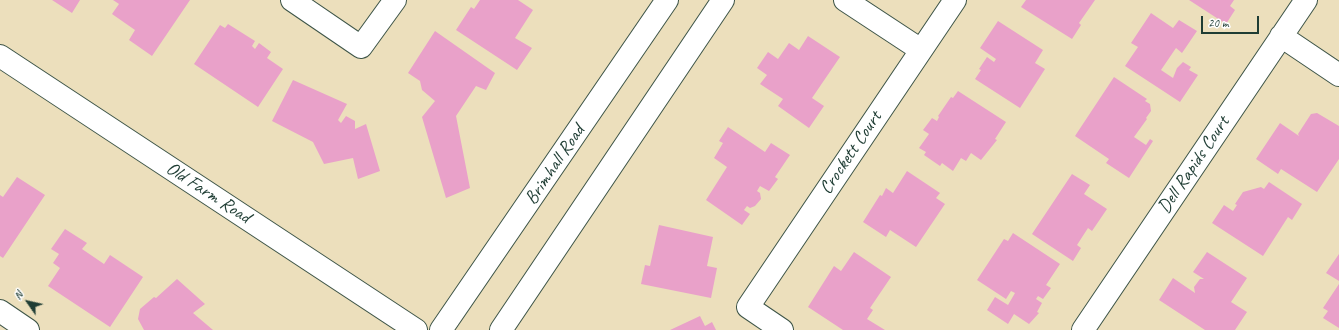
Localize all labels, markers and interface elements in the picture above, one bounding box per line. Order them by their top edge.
scale bar [1203,8,1261,34]
text: 20 m [1208,15,1228,31]
street label: Crockett Court [815,107,887,199]
street label: Dell Rapids Court [1153,112,1235,218]
street label: Brimhall Road [520,121,590,209]
street label: Old Farm Road [161,157,255,229]
north arrow [8,282,48,322]
text: N [10,289,26,302]

